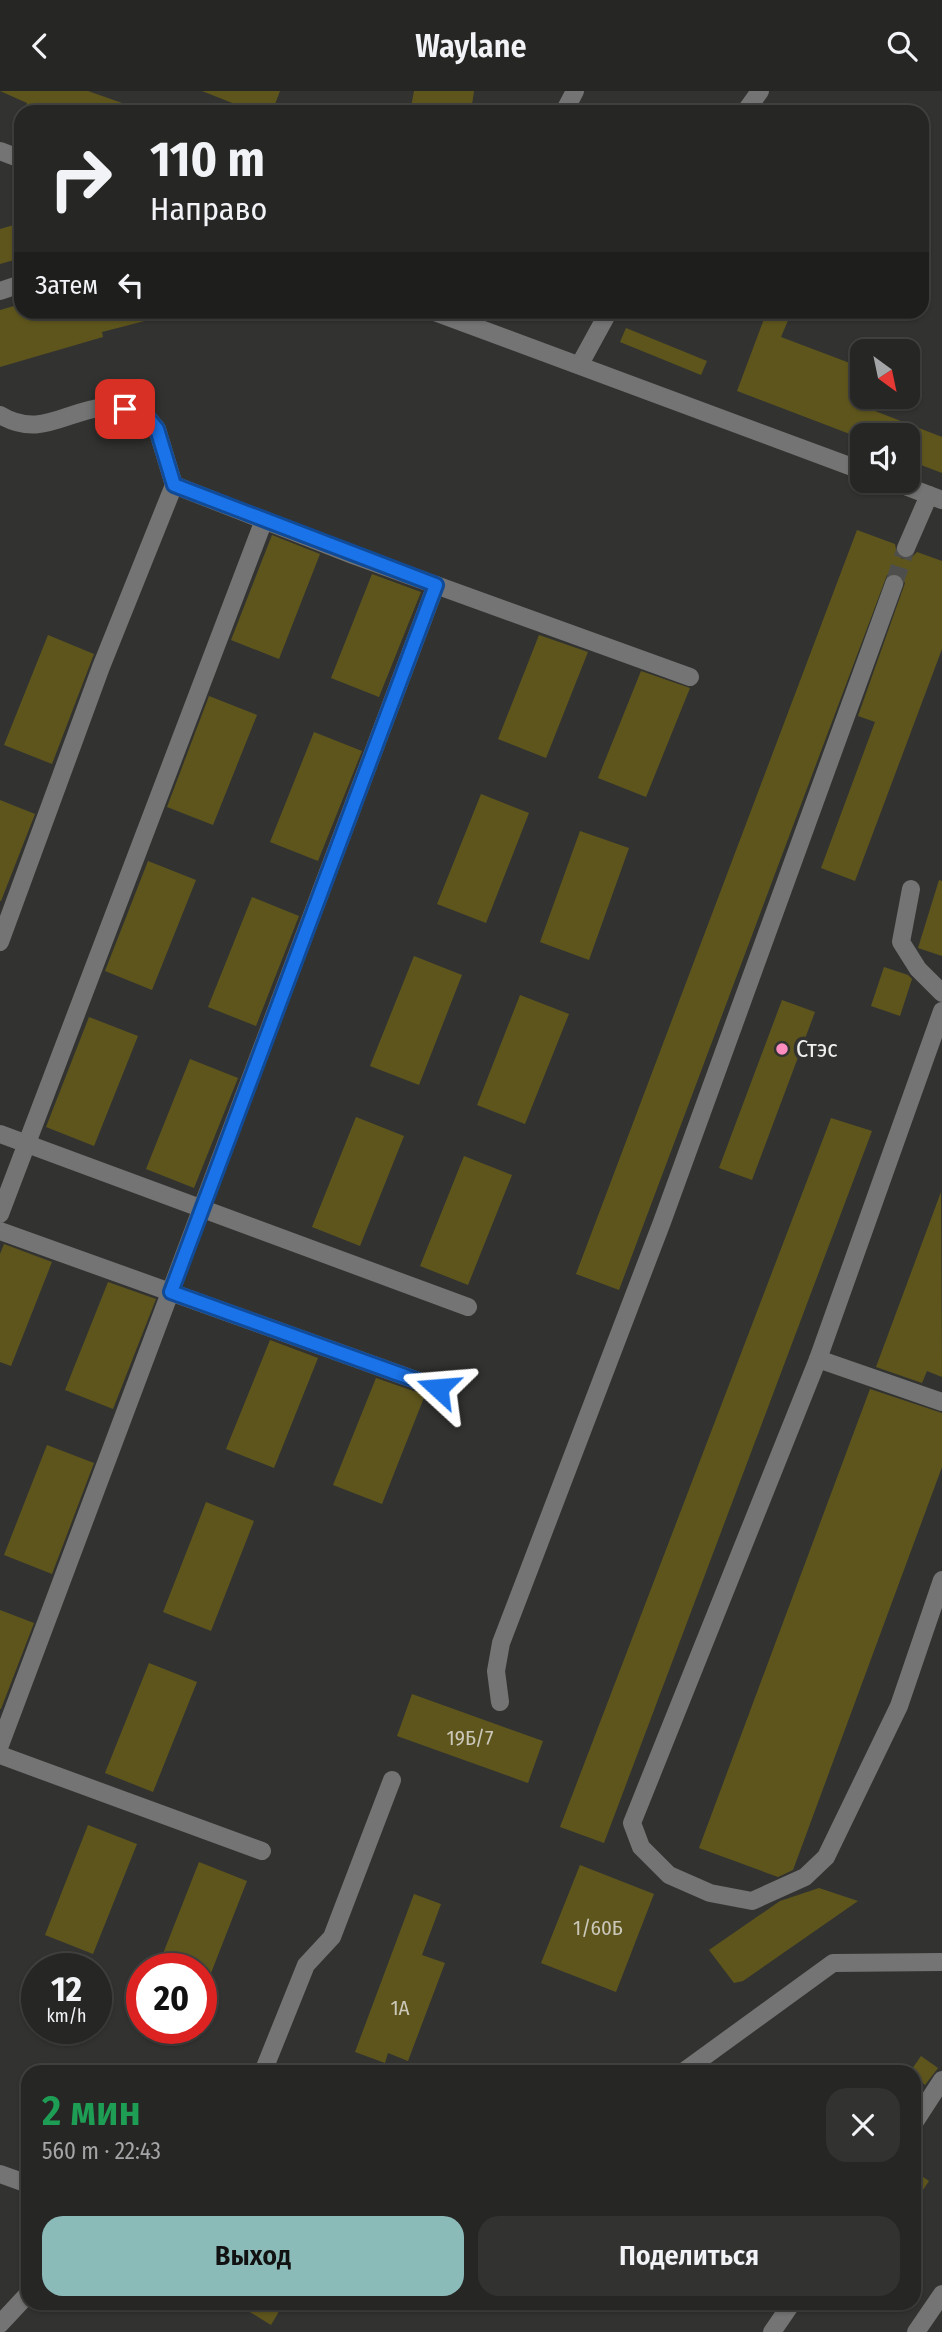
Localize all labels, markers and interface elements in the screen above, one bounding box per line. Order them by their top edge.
icon: back [21,27,59,65]
text: Waylane [415,27,527,65]
icon: search [883,27,921,65]
text: 110 m [150,130,265,189]
icon: right [35,133,126,224]
text: Направо [150,190,267,228]
icon: left [112,266,150,304]
text: Затем [35,270,98,301]
north arrow [850,339,920,409]
map controls [850,339,920,493]
pin [95,379,155,439]
icon: arrive [106,390,144,428]
button: sound [850,423,920,493]
place label: Стэс [796,1035,837,1063]
marker: Стэс [774,1041,790,1057]
position arrow [401,1351,475,1425]
house number: 19Б/7 [447,1725,493,1751]
house number: 1/60Б [573,1915,623,1941]
speed limit sign: 20 [126,1953,217,2044]
text: 12 [51,1968,82,2010]
house number: 1А [390,1995,410,2021]
text: km/h [46,2005,87,2027]
text: 2 мин [42,2086,141,2136]
button: close [826,2088,900,2162]
text: 560 m · 22:43 [42,2137,161,2165]
button: Выход [42,2216,464,2296]
button: Поделиться [478,2216,900,2296]

